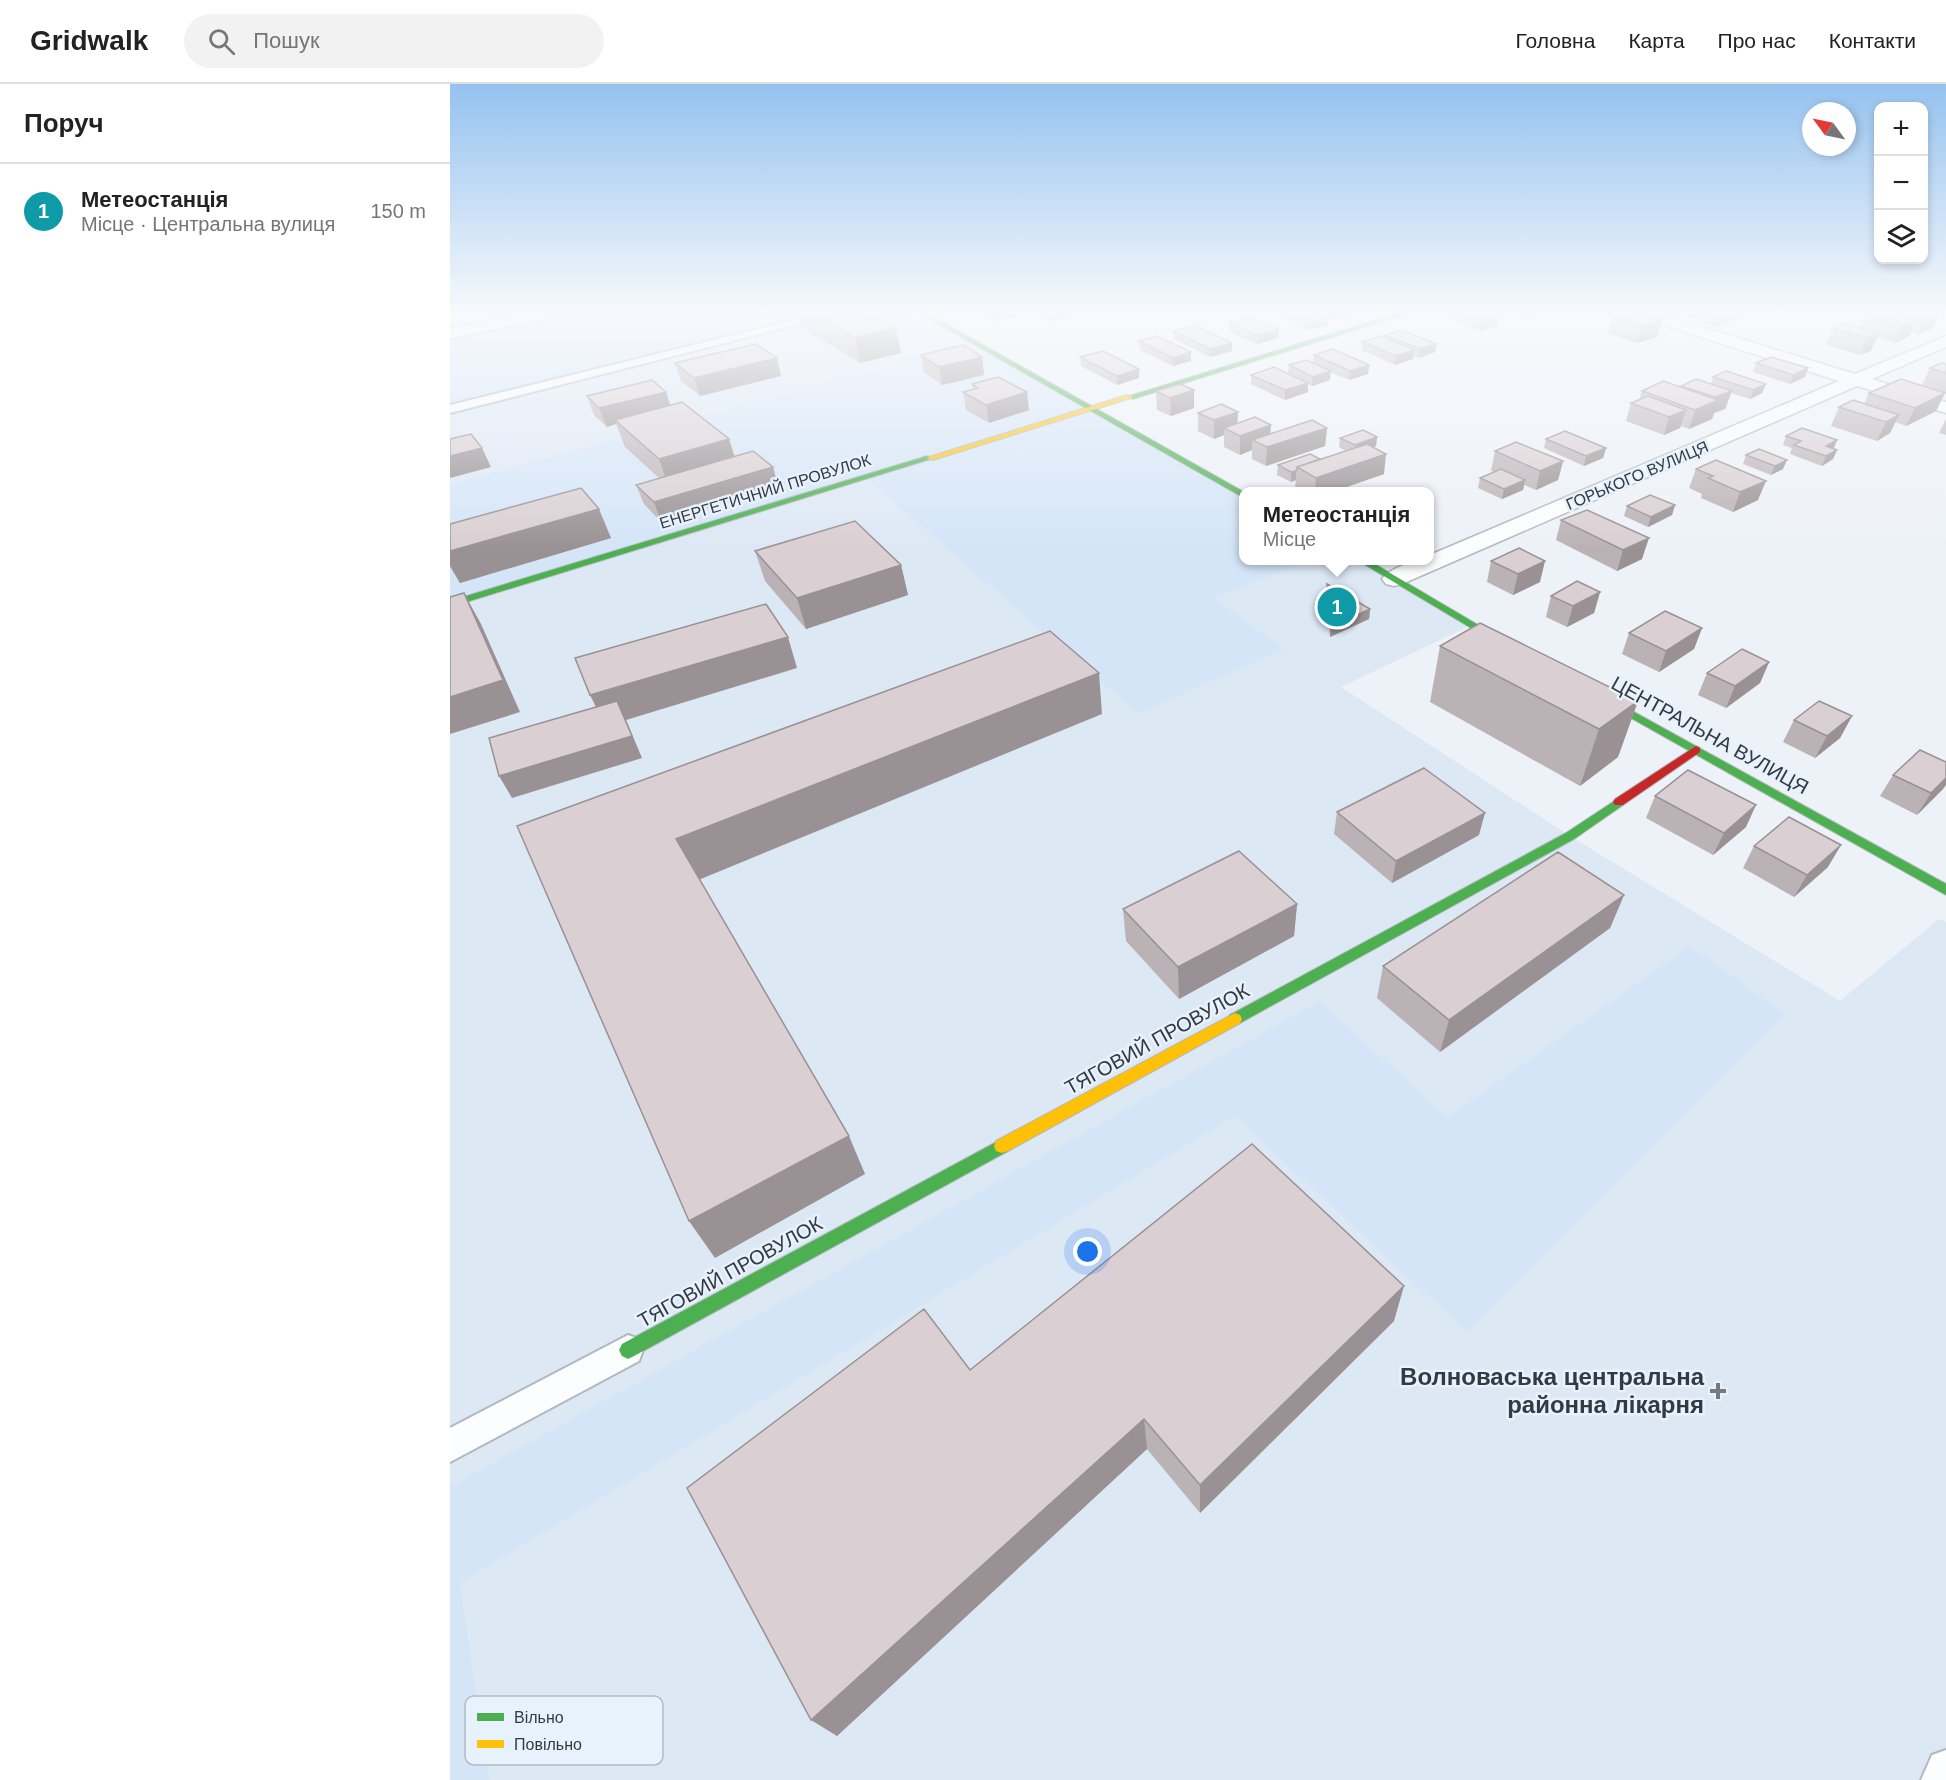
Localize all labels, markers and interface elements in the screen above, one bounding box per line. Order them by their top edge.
search box [184,14,604,68]
text: Gridwalk [30,25,148,56]
icon: search [205,25,238,58]
text: Пошук [253,28,320,53]
text: Головна [1516,29,1595,52]
text: Карта [1628,29,1685,52]
text: Про нас [1718,29,1796,52]
text: Контакти [1829,29,1916,52]
north arrow [1802,102,1856,156]
map controls [1874,102,1928,264]
button: + [1874,102,1928,156]
text: Поруч [24,108,104,138]
button: − [1874,156,1928,210]
text: Метеостанція [81,187,228,212]
text: 1 [38,200,49,222]
text: 150 m [370,200,426,222]
button: layers [1874,210,1928,264]
text: Місце · Центральна вулиця [81,213,335,235]
street label: ГОРЬКОГО ВУЛИЦЯ [1564,438,1711,513]
street label: ЕНЕРГЕТИЧНИЙ ПРОВУЛОК [657,450,874,532]
popup [1239,487,1434,565]
text: Метеостанція [1263,502,1410,527]
text: Місце [1263,528,1316,550]
pin: 1 [1318,584,1356,630]
street label: ЦЕНТРАЛЬНА ВУЛИЦЯ [1608,672,1812,798]
street label: ТЯГОВИЙ ПРОВУЛОК [1061,978,1253,1099]
street label: ТЯГОВИЙ ПРОВУЛОК [634,1211,826,1332]
your location [1073,1237,1102,1266]
place label: Волноваська центральна районна лікарня [1400,1363,1705,1418]
marker: Волноваська центральна районна лікарня [1709,1382,1727,1400]
legend [465,1696,663,1765]
text: Вільно [514,1709,564,1726]
text: Повільно [514,1736,582,1753]

